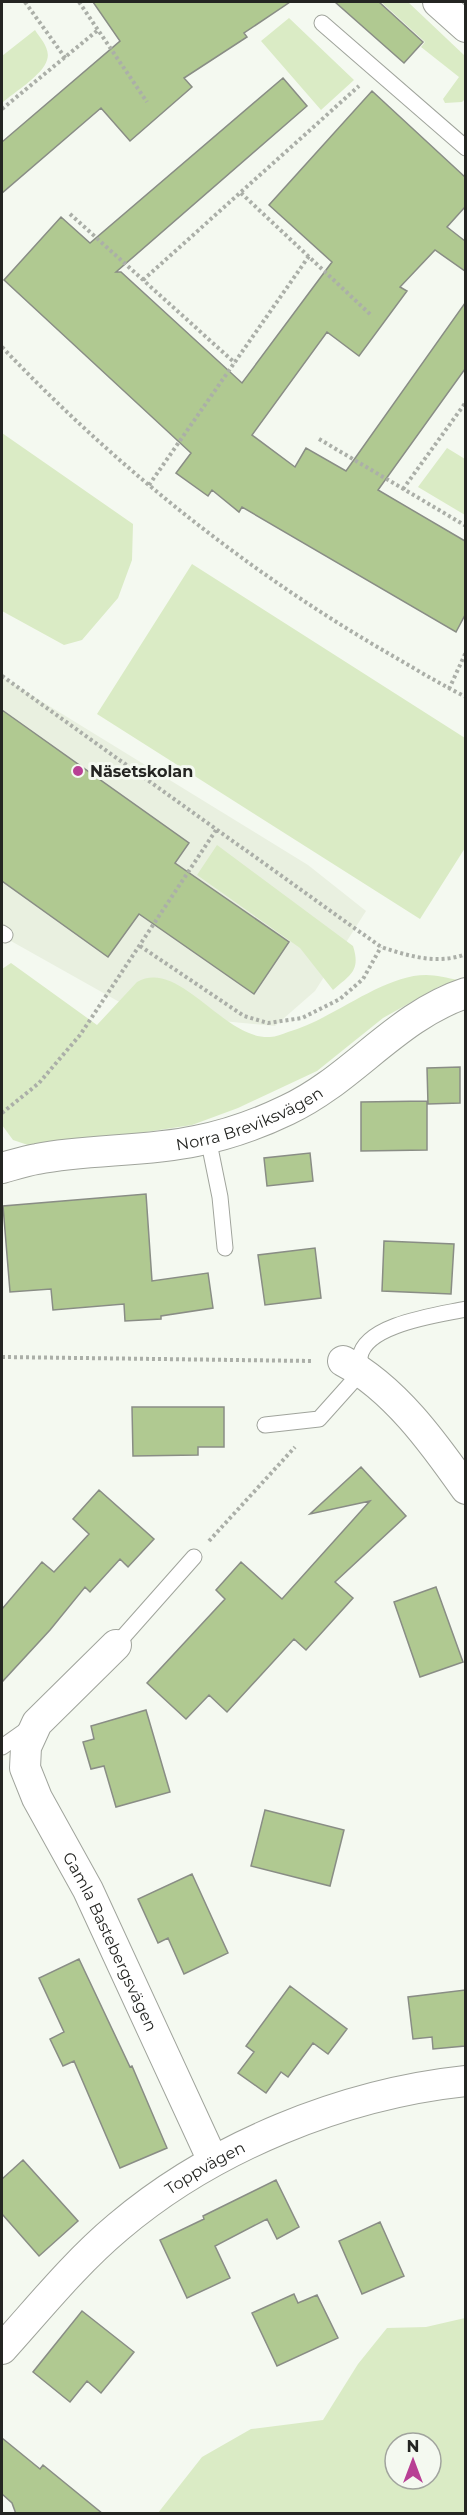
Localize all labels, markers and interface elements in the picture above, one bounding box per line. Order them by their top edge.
place label: Näsetskolan [90,762,193,781]
marker: Näsetskolan [71,764,85,778]
street label: Norra Breviksvägen [175,1083,326,1154]
street label: Gamla Bastebergsvägen [59,1848,161,2034]
street label: Toppvägen [161,2137,248,2198]
north arrow [383,2431,443,2491]
text: N [407,2437,419,2456]

